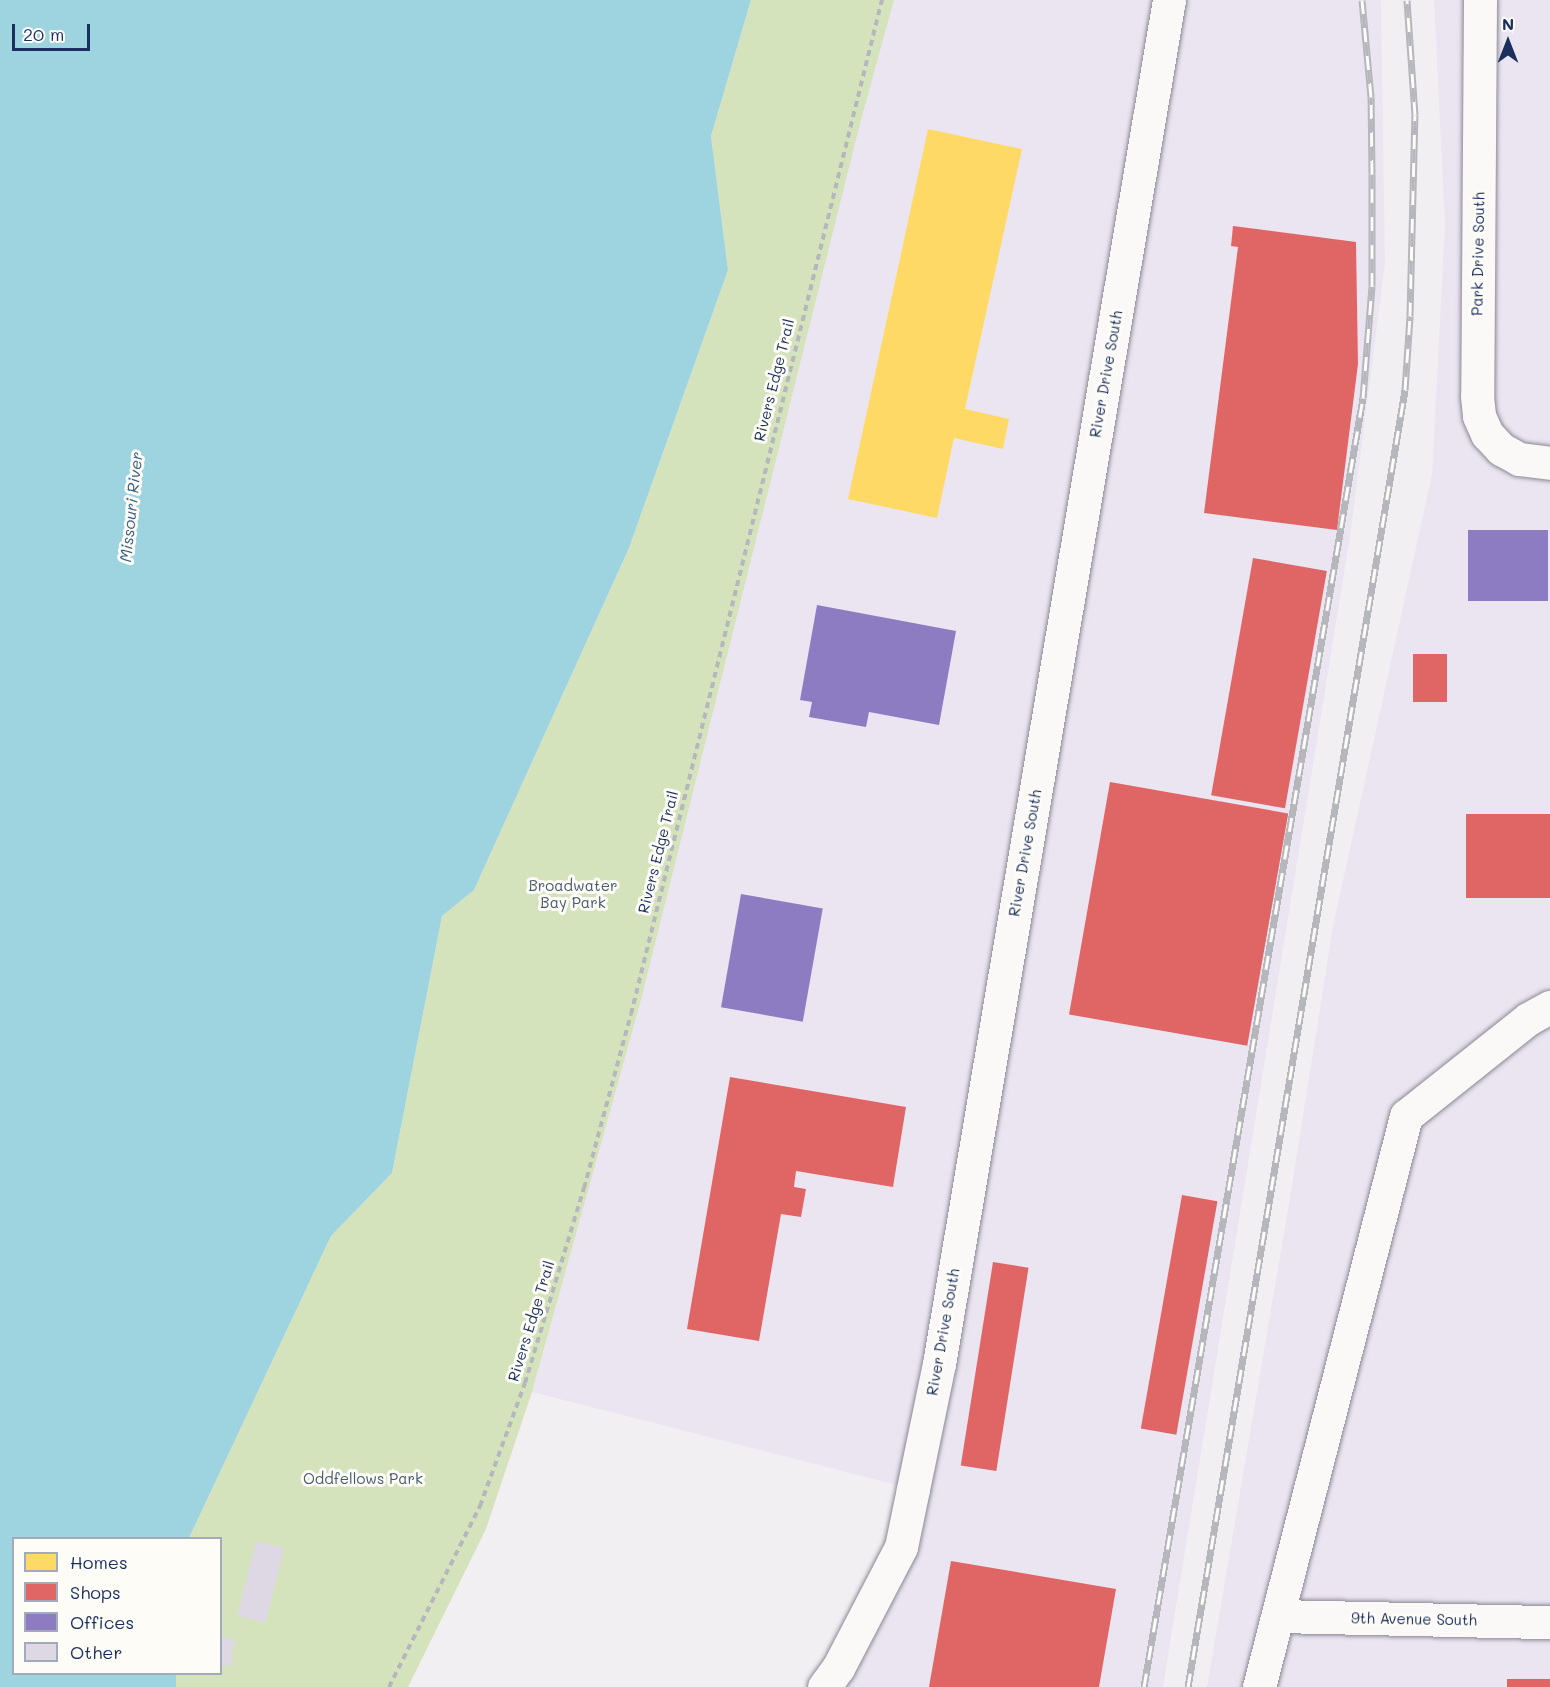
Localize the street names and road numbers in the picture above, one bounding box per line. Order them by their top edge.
street label: Park Drive South [1468,192,1488,316]
street label: River Drive South [1086,309,1126,439]
street label: Rivers Edge Trail [750,317,798,443]
street label: River Drive South [1005,788,1045,918]
street label: Rivers Edge Trail [634,789,682,915]
street label: Rivers Edge Trail [504,1258,558,1384]
street label: River Drive South [923,1267,963,1397]
street label: 9th Avenue South [1351,1609,1477,1629]

